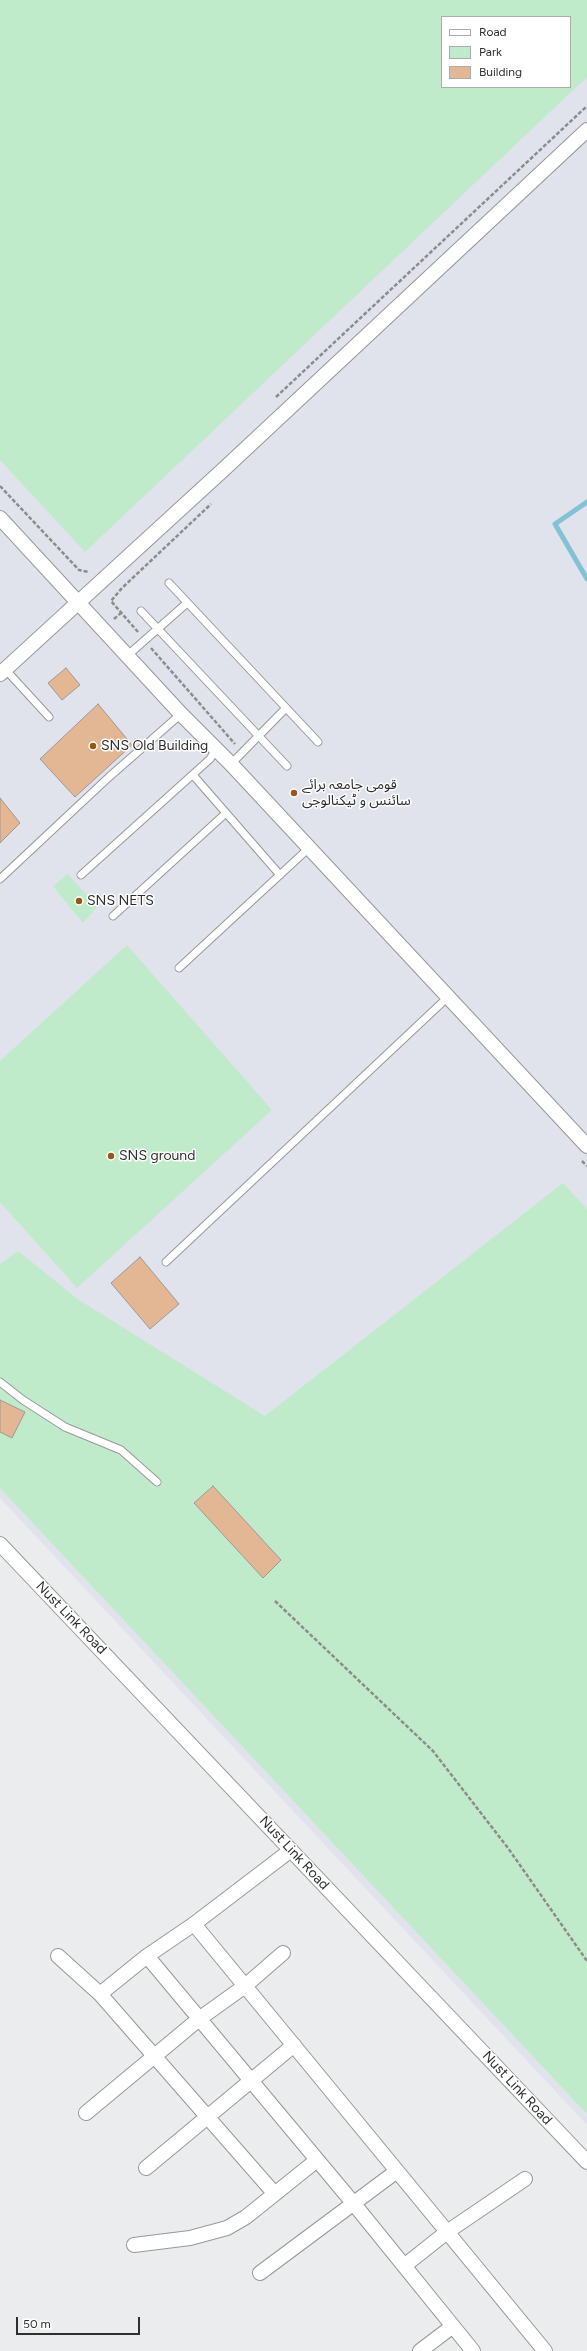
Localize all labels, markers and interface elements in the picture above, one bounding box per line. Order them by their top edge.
legend [441,16,571,88]
text: Road [479,25,507,39]
text: Park [479,45,502,59]
text: Building [479,65,522,79]
place label: SNS Old Building [101,738,208,754]
marker: SNS Old Building [88,741,98,751]
place label: قومی جامعہ برائے سائنس و ٹیکنالوجی [302,777,411,810]
marker: قومی جامعہ برائے سائنس و ٹیکنالوجی [289,788,299,798]
place label: SNS NETS [87,893,154,909]
marker: SNS NETS [74,896,84,906]
place label: SNS ground [119,1148,195,1164]
marker: SNS ground [106,1151,116,1161]
street label: Nust Link Road [32,1578,110,1658]
street label: Nust Link Road [256,1813,332,1893]
street label: Nust Link Road [479,2048,555,2128]
scale bar [18,2309,142,2335]
text: 50 m [23,2317,51,2331]

